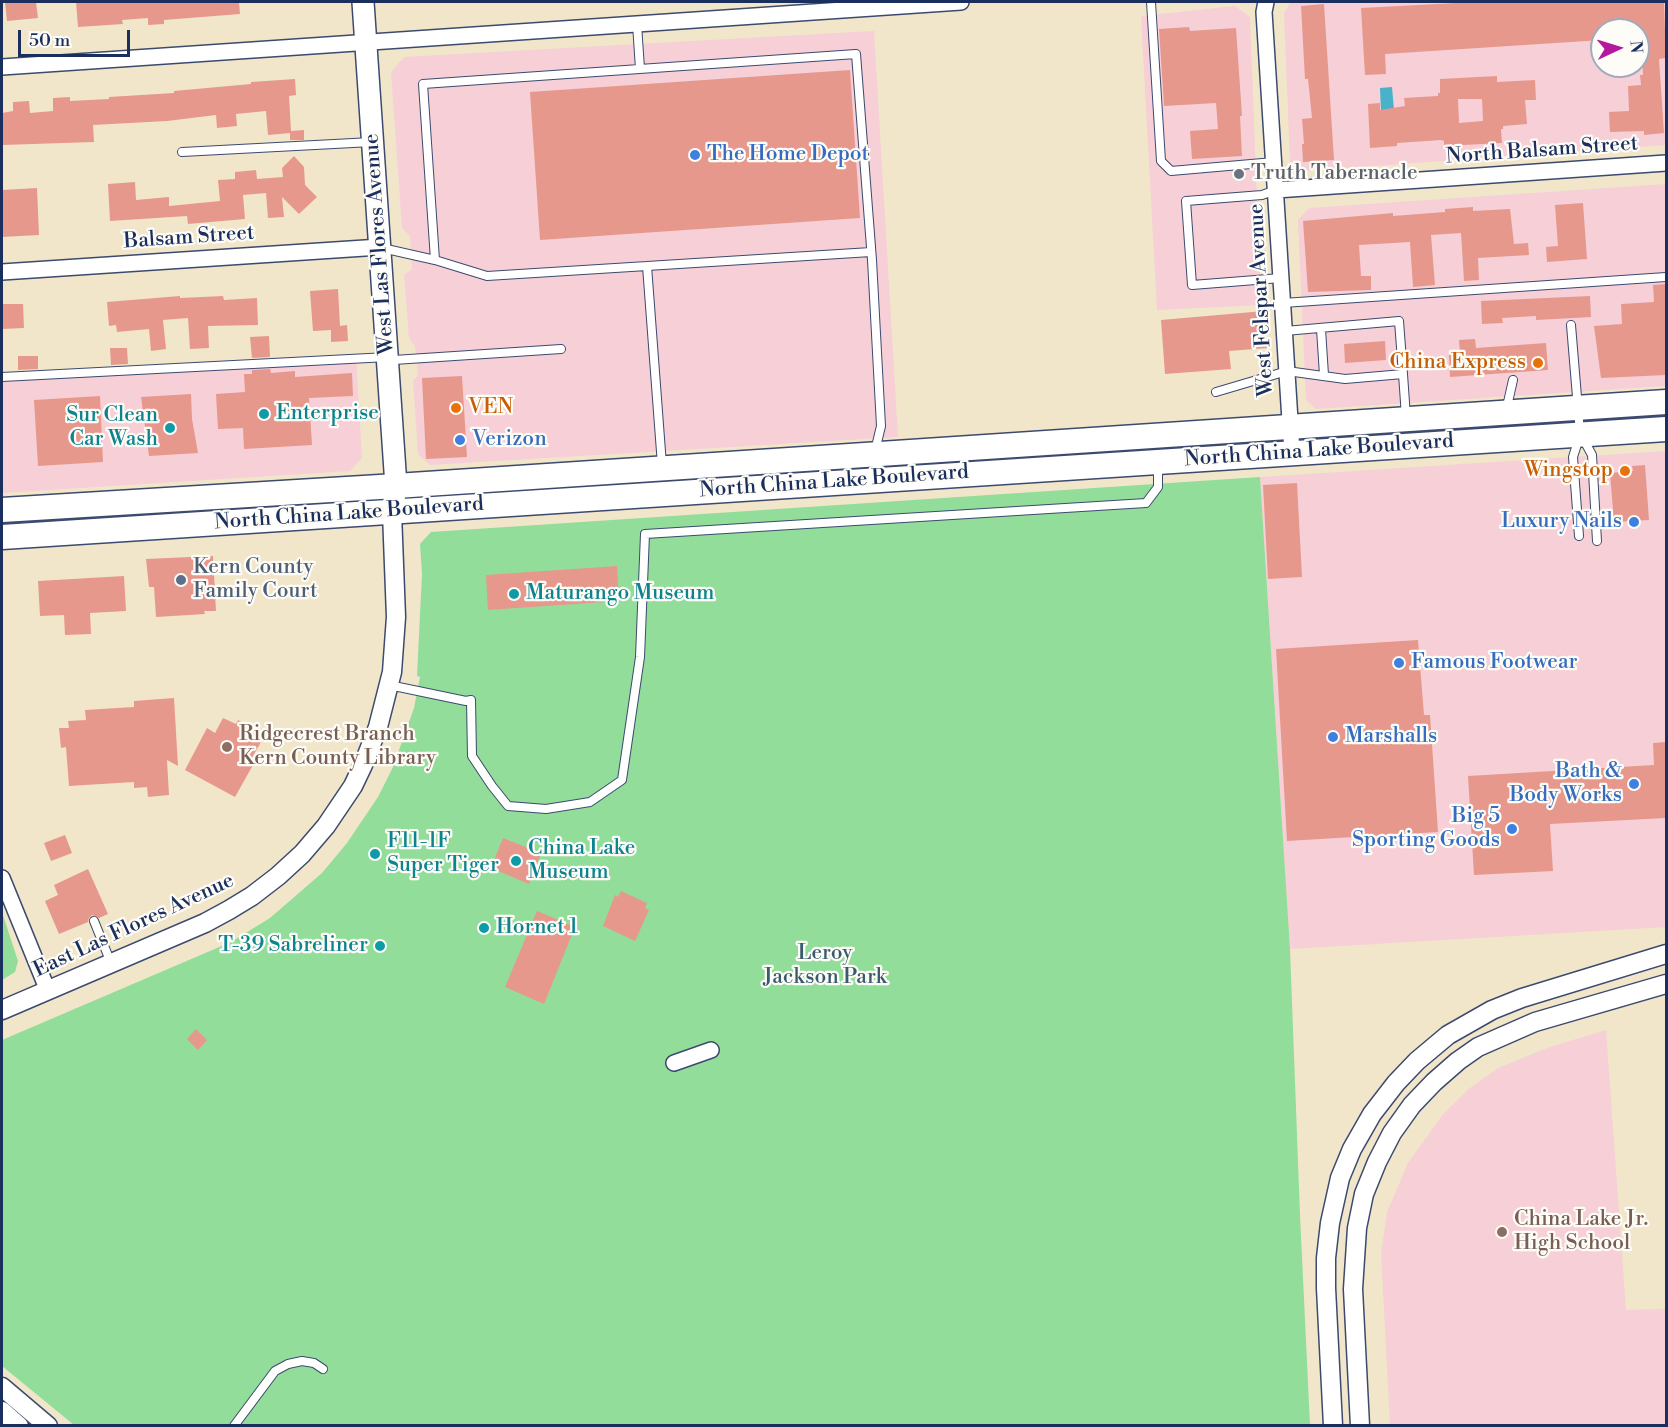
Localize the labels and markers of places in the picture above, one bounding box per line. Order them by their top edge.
place label: The Home Depot [707,142,869,168]
marker: The Home Depot [688,148,702,162]
place label: Truth Tabernacle [1251,161,1418,187]
marker: Truth Tabernacle [1232,167,1246,181]
place label: China Express [1389,350,1526,376]
marker: China Express [1531,356,1545,370]
place label: VEN [468,395,513,421]
place label: Enterprise [276,401,379,427]
marker: VEN [449,401,463,415]
place label: Sur Clean Car Wash [66,403,158,453]
marker: Enterprise [257,407,271,421]
marker: Sur Clean Car Wash [163,421,177,435]
place label: Verizon [472,427,547,453]
marker: Verizon [453,433,467,447]
place label: Wingstop [1524,458,1613,484]
marker: Wingstop [1618,464,1632,478]
place label: Luxury Nails [1501,509,1622,535]
marker: Luxury Nails [1627,515,1641,529]
place label: Kern County Family Court [193,555,318,605]
marker: Kern County Family Court [174,573,188,587]
place label: Maturango Museum [526,581,714,607]
marker: Maturango Museum [507,587,521,601]
place label: Famous Footwear [1411,650,1578,676]
marker: Famous Footwear [1392,656,1406,670]
place label: Ridgecrest Branch Kern County Library [239,722,436,772]
place label: Marshalls [1345,724,1437,750]
marker: Marshalls [1326,730,1340,744]
marker: Ridgecrest Branch Kern County Library [220,740,234,754]
place label: Bath & Body Works [1509,759,1622,809]
marker: Bath & Body Works [1627,777,1641,791]
place label: Big 5 Sporting Goods [1352,804,1500,854]
marker: Big 5 Sporting Goods [1505,822,1519,836]
place label: F11-1F Super Tiger [387,829,499,879]
place label: China Lake Museum [528,836,635,886]
marker: F11-1F Super Tiger [368,847,382,861]
marker: China Lake Museum [509,854,523,868]
place label: Hornet 1 [496,915,578,941]
marker: Hornet 1 [477,921,491,935]
place label: T-39 Sabreliner [218,933,368,959]
marker: T-39 Sabreliner [373,939,387,953]
place label: China Lake Jr. High School [1514,1207,1648,1257]
marker: China Lake Jr. High School [1495,1225,1509,1239]

